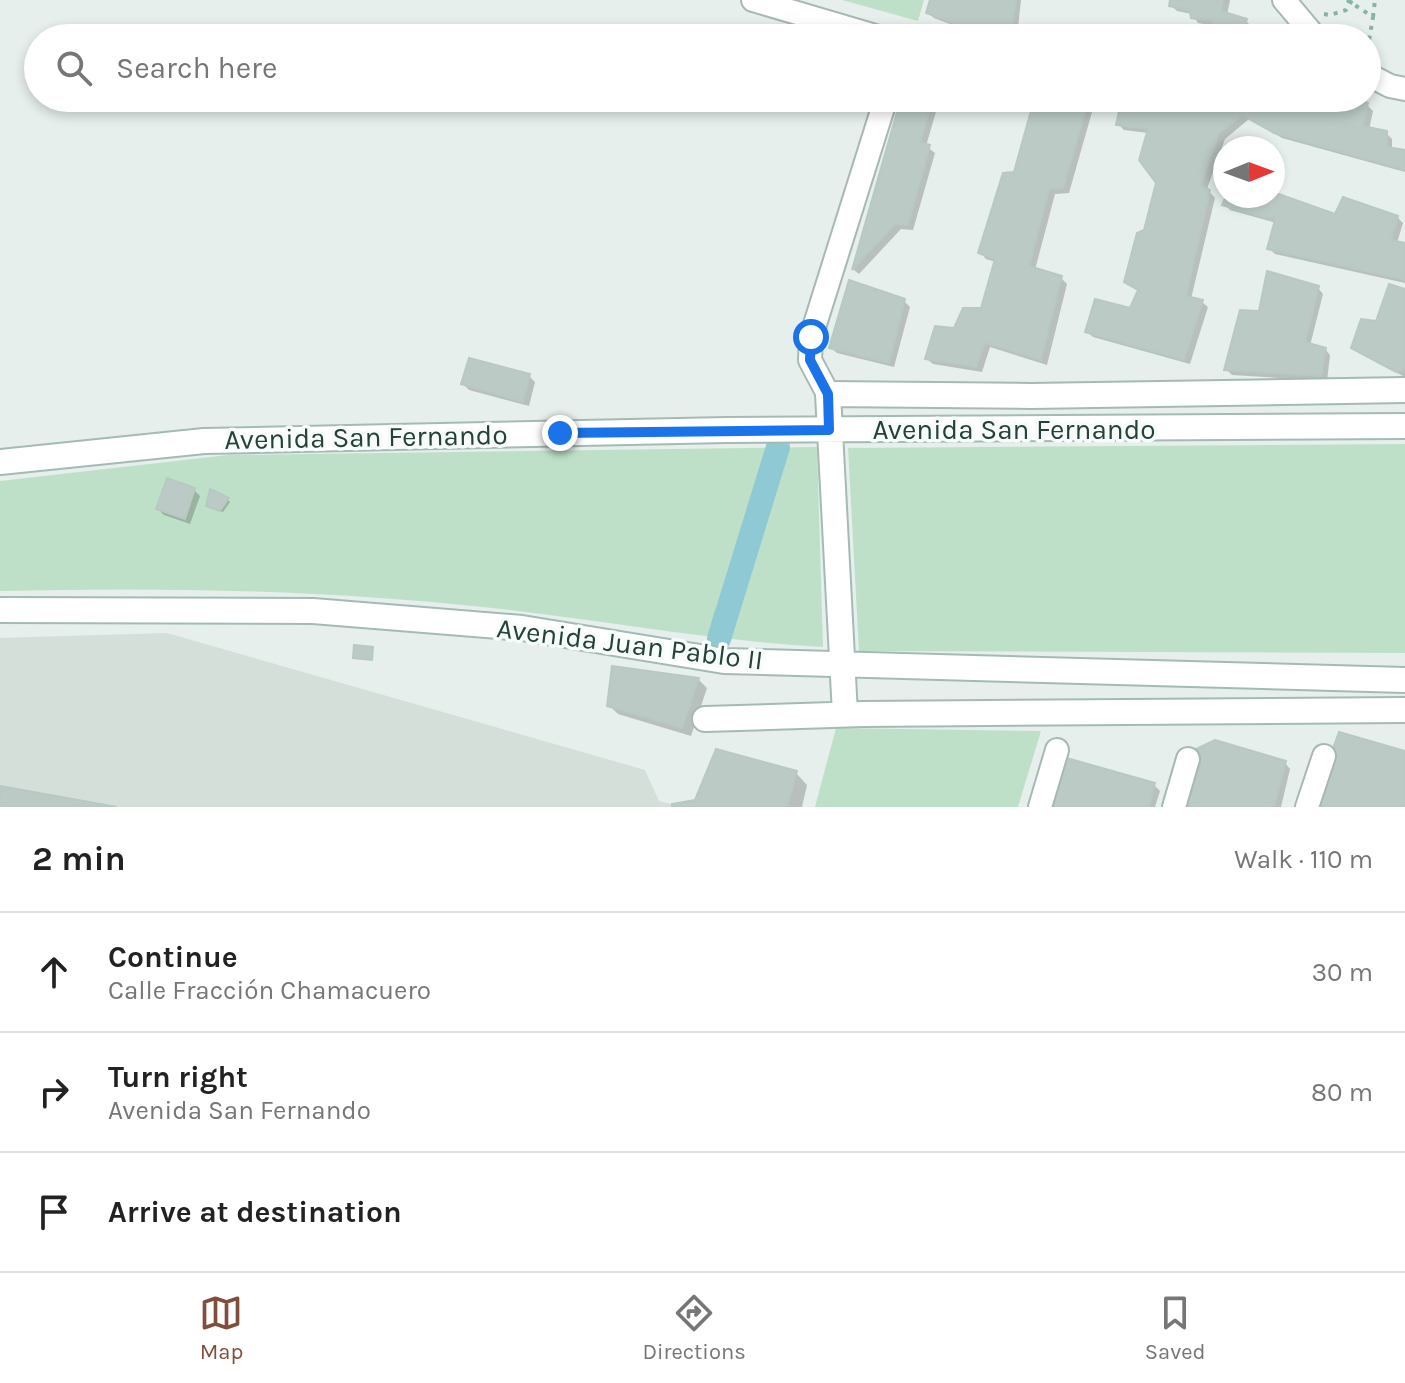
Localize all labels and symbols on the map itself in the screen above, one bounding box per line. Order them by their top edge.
north arrow [1213,136,1285,208]
route start [793,319,829,355]
street label: Avenida San Fernando [872,413,1156,446]
route end [542,415,578,451]
street label: Avenida San Fernando [224,418,508,456]
street label: Avenida Juan Pablo II [495,611,765,677]

